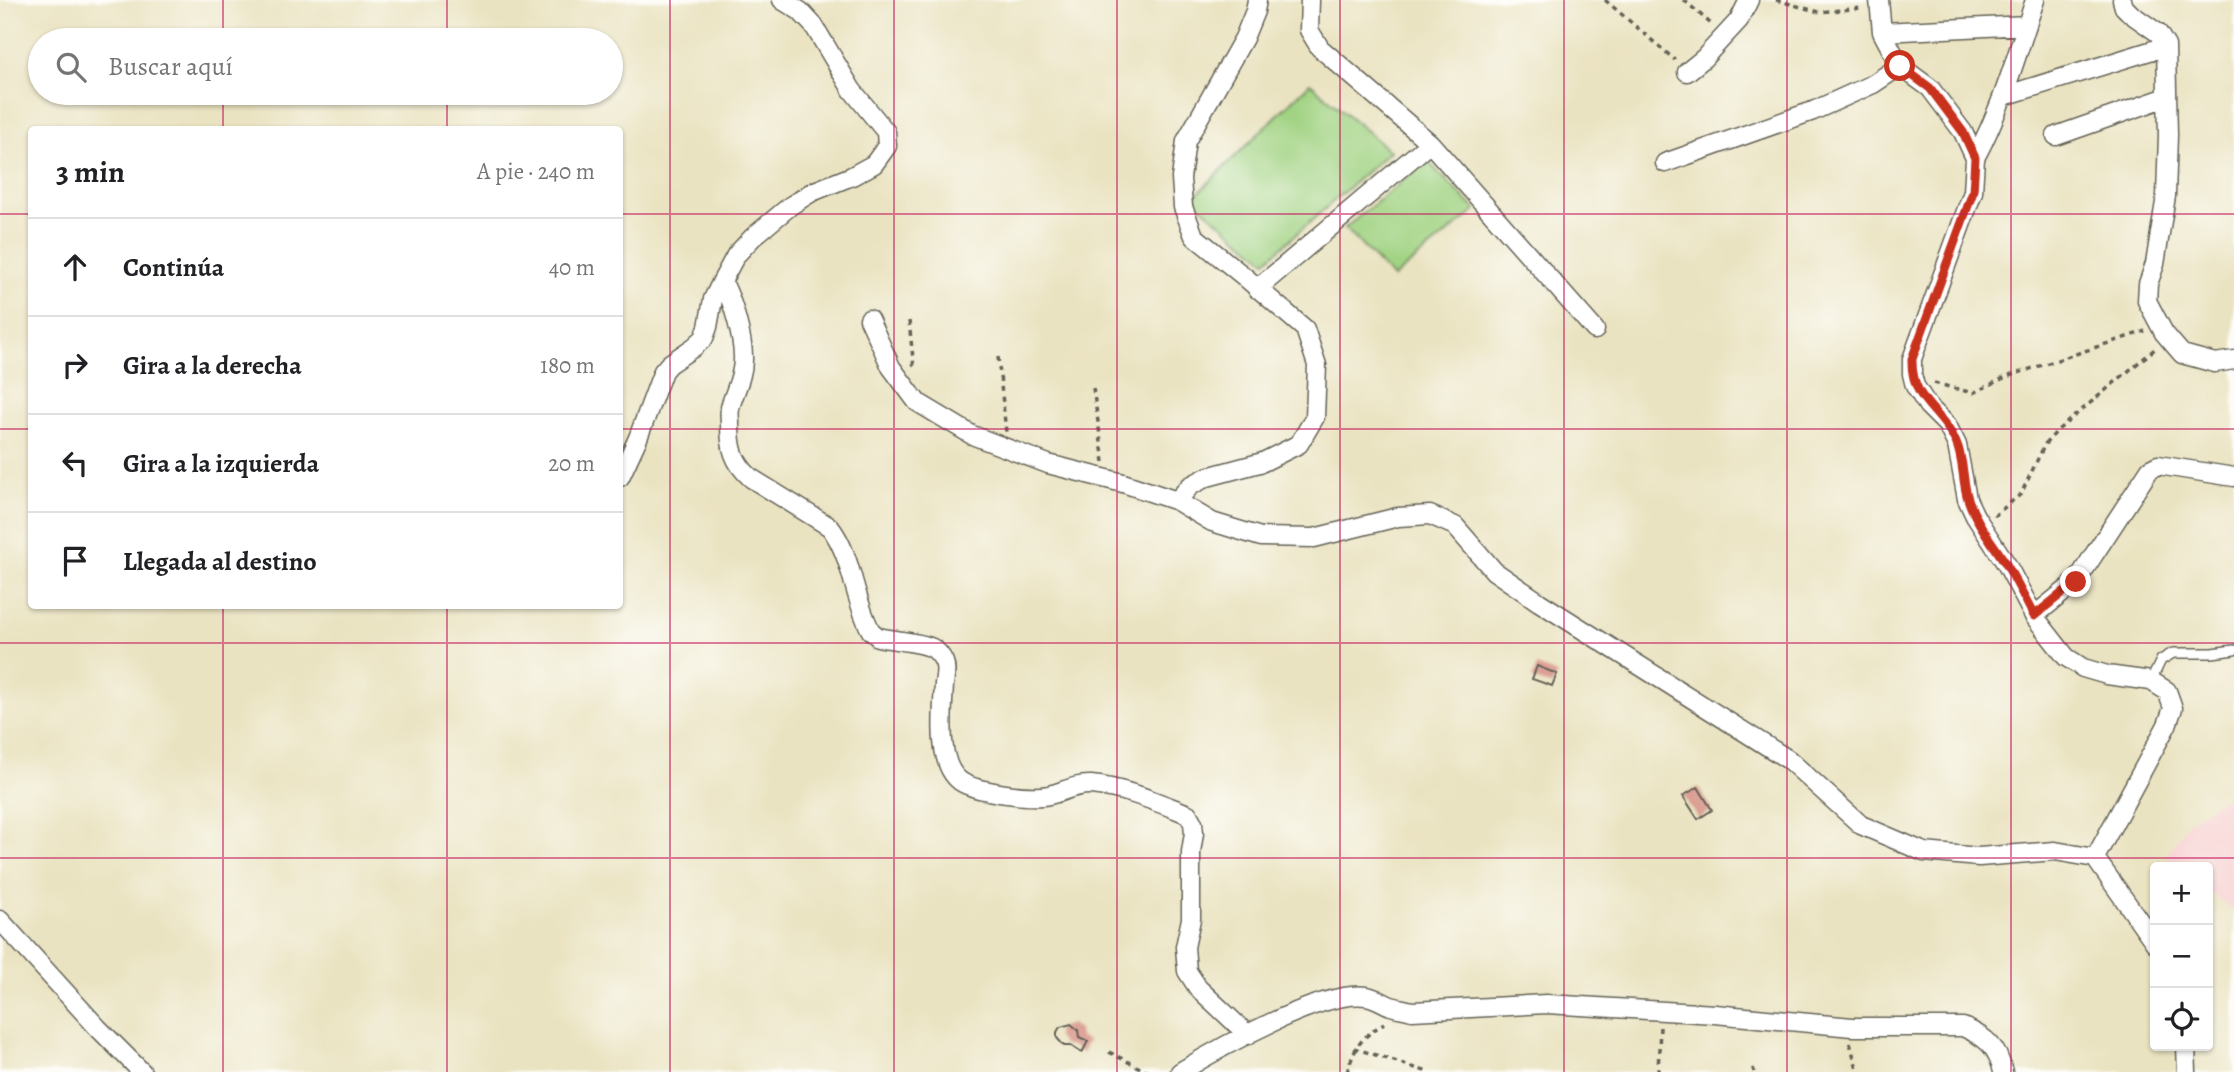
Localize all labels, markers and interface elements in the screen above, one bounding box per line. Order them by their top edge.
search box [28,28,623,105]
icon: search [52,48,90,86]
text: Buscar aquí [108,49,233,84]
route start [1884,50,1915,81]
text: 3 min [56,152,125,192]
text: A pie · 240 m [477,156,595,187]
icon: ahead [56,248,94,286]
text: Continúa [123,250,224,285]
text: 40 m [549,252,595,283]
icon: right [56,346,94,384]
text: Gira a la derecha [123,348,302,383]
text: 180 m [540,350,595,381]
icon: left [56,444,94,482]
text: Gira a la izquierda [123,446,319,481]
text: 20 m [548,448,595,479]
icon: arrive [56,542,94,580]
text: Llegada al destino [123,544,317,579]
route end [2060,566,2091,597]
map controls [2150,862,2213,1051]
button: + [2150,862,2213,925]
button: − [2150,925,2213,988]
button: locate [2150,988,2213,1051]

